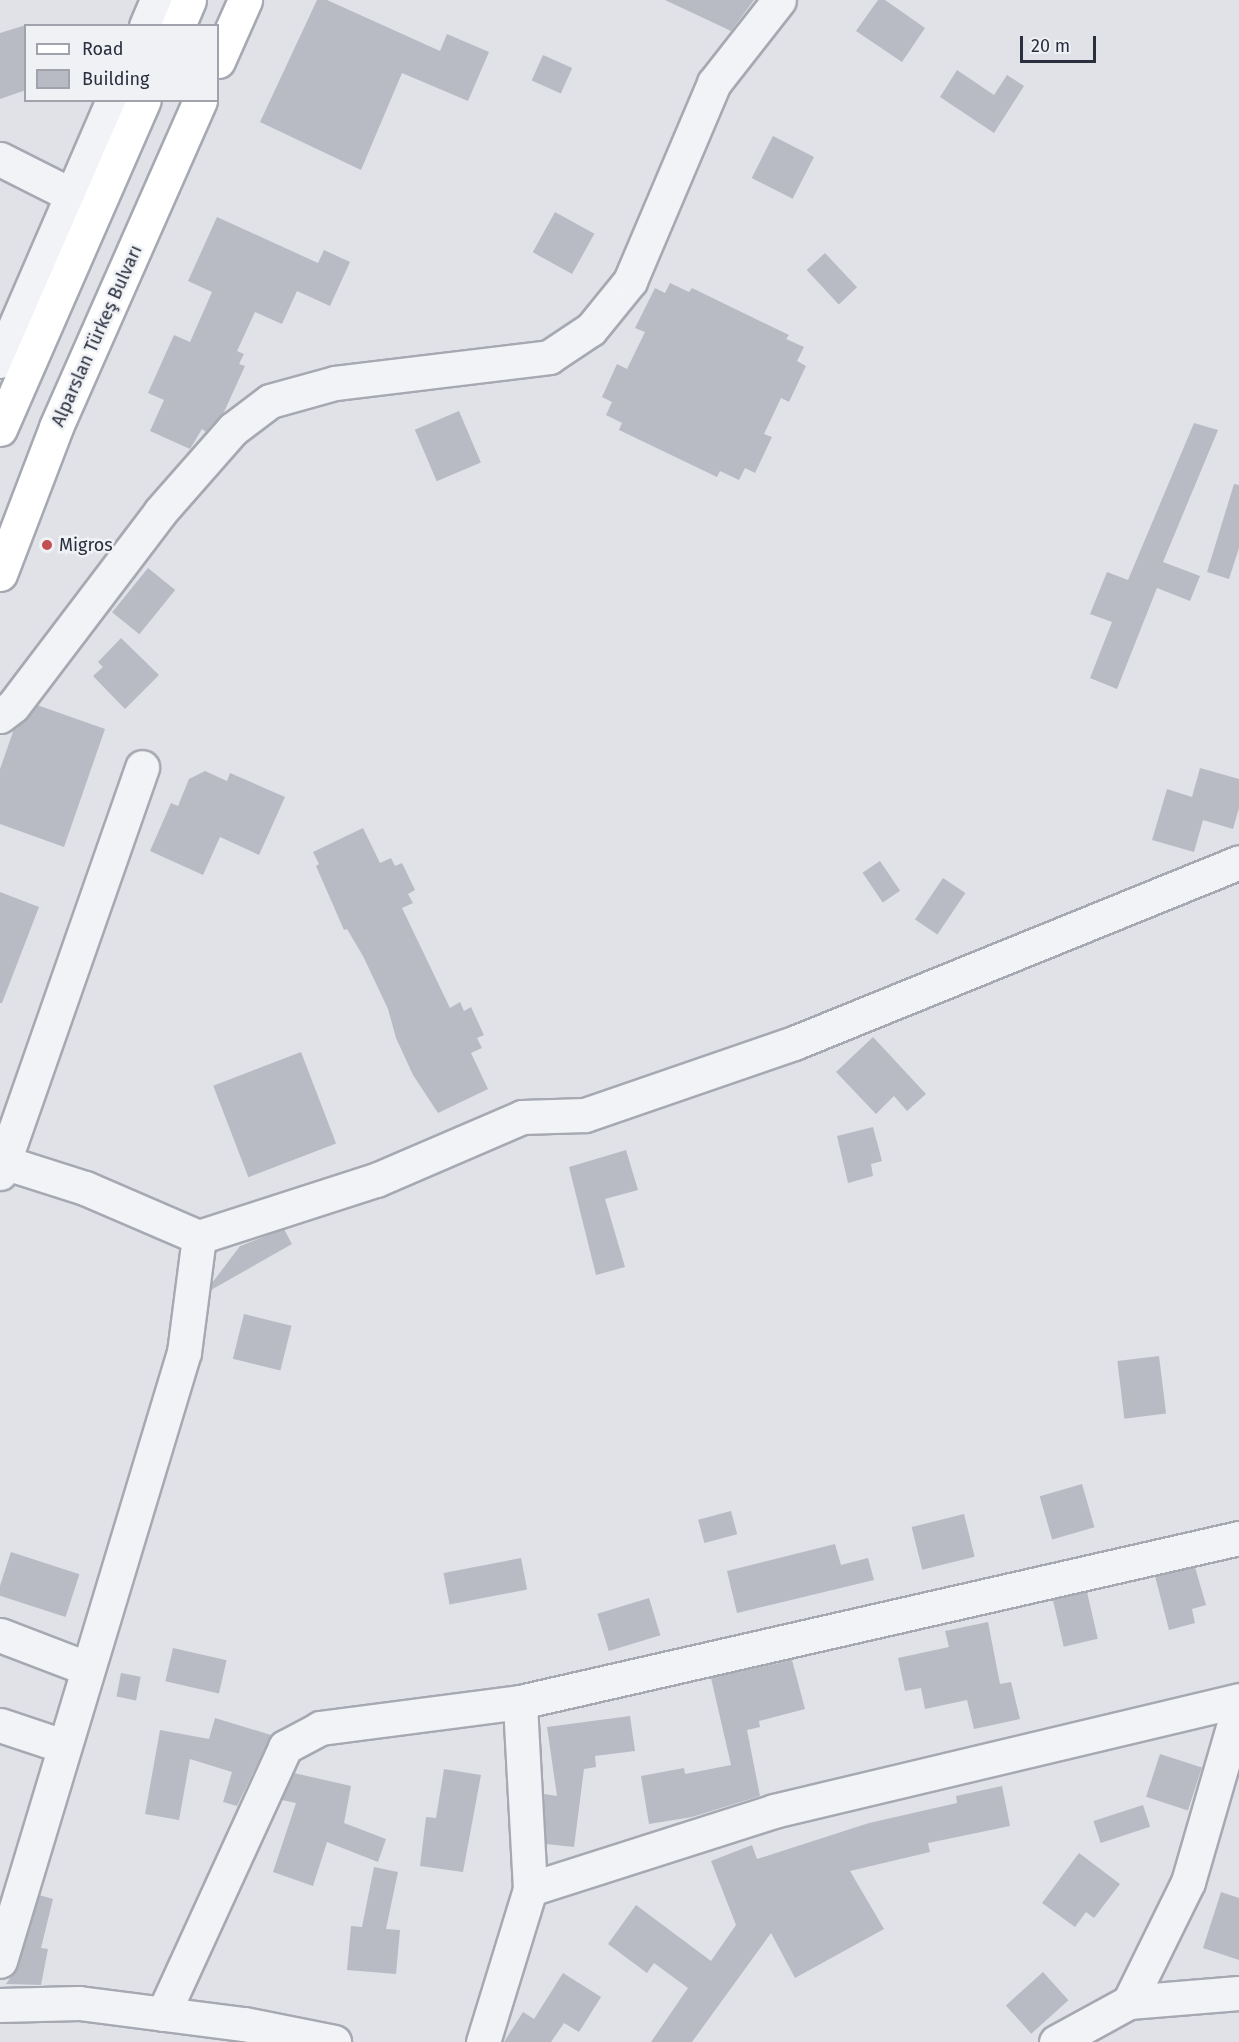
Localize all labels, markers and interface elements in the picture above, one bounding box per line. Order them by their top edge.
legend [24,24,219,102]
scale bar [1023,24,1100,62]
text: 20 m [1031,35,1070,57]
text: Road [82,38,124,60]
text: Building [82,68,149,90]
street label: Alparslan Türkeş Bulvarı [47,242,147,430]
place label: Migros [59,534,113,556]
marker: Migros [40,538,54,552]

